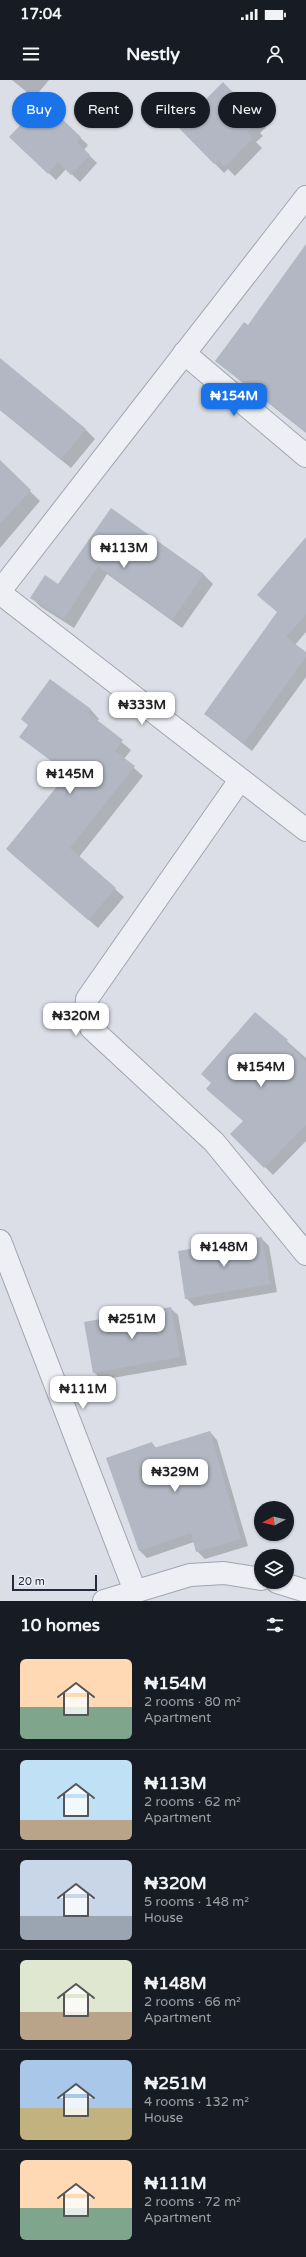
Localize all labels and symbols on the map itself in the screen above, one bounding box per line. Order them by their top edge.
pin: ₦154M [206,383,262,417]
pin: ₦113M [96,535,152,569]
pin: ₦333M [114,692,170,726]
pin: ₦145M [42,761,98,795]
pin: ₦320M [48,1003,104,1037]
pin: ₦154M [233,1054,289,1088]
pin: ₦148M [196,1234,252,1268]
pin: ₦251M [104,1306,160,1340]
pin: ₦111M [55,1376,111,1410]
pin: ₦329M [147,1459,203,1493]
north arrow [254,1501,294,1541]
scale bar [12,1573,97,1592]

